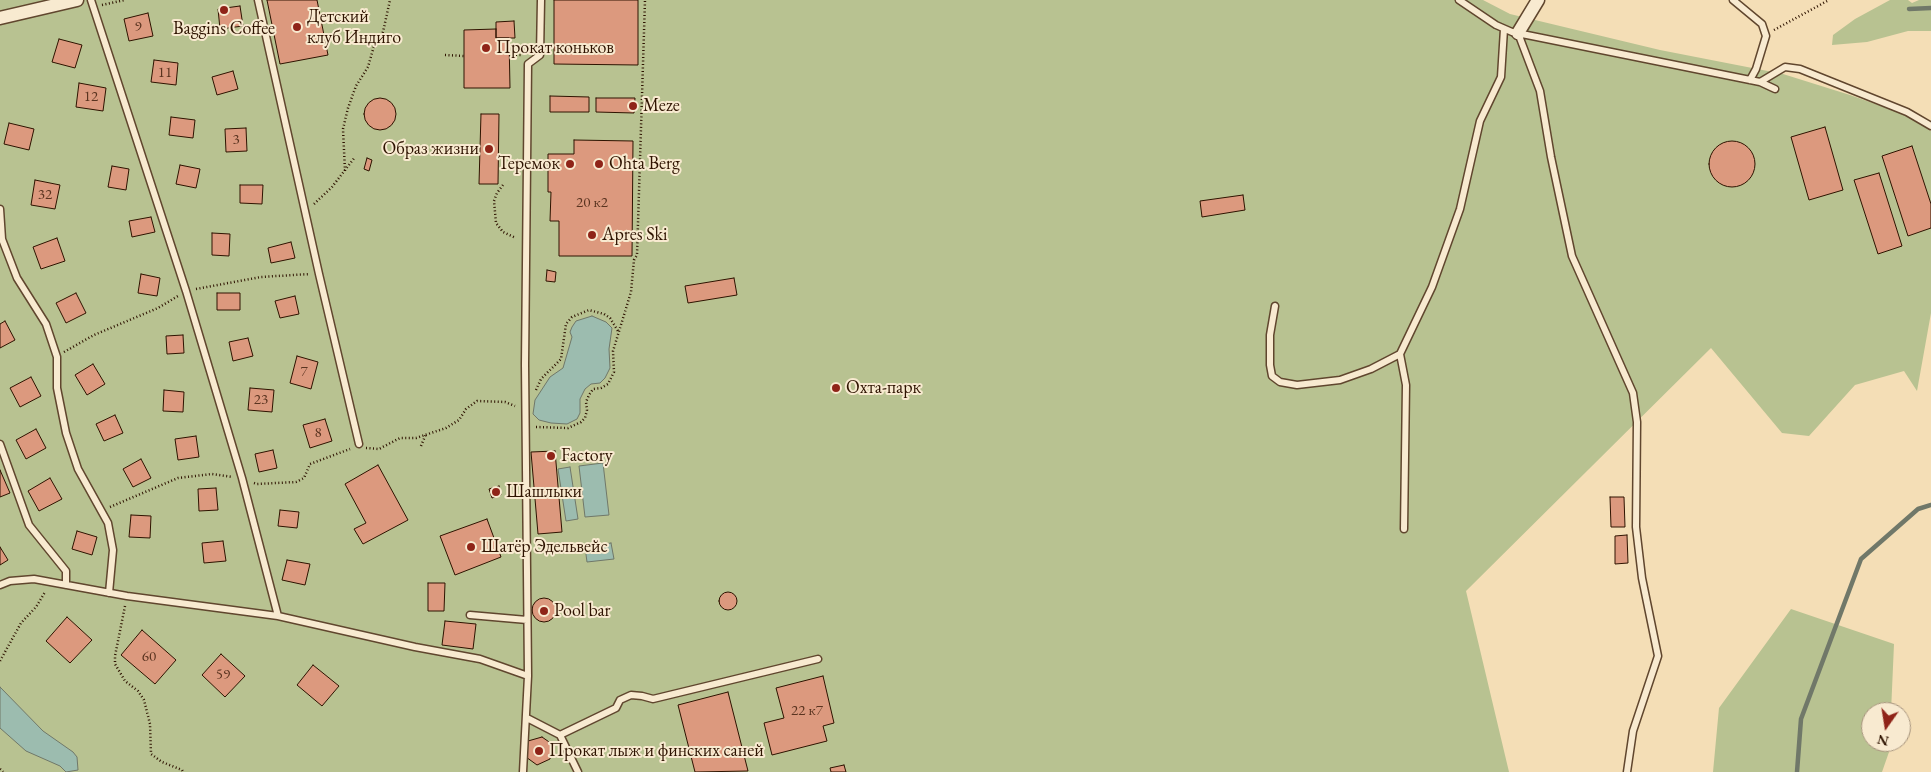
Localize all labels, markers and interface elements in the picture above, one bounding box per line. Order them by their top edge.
marker: Baggins Coffee [218,4,230,16]
place label: Детский клуб Индиго [307,6,401,48]
house number: 9 [134,18,142,36]
place label: Baggins Coffee [173,18,275,40]
marker: Детский клуб Индиго [291,21,303,33]
place label: Прокат коньков [496,37,614,59]
marker: Прокат коньков [480,42,492,54]
house number: 11 [158,64,172,82]
house number: 12 [84,88,98,106]
place label: Meze [643,95,680,117]
marker: Meze [627,100,639,112]
house number: 3 [232,131,240,149]
place label: Образ жизни [382,138,479,160]
marker: Образ жизни [483,143,495,155]
place label: Теремок [498,153,560,175]
place label: Ohta Berg [609,153,680,175]
marker: Теремок [564,158,576,170]
marker: Ohta Berg [593,158,605,170]
house number: 32 [38,186,52,204]
house number: 20 к2 [576,194,608,212]
place label: Apres Ski [602,224,667,246]
marker: Apres Ski [586,229,598,241]
house number: 7 [300,363,308,381]
place label: Охта-парк [846,377,921,399]
marker: Охта-парк [830,382,842,394]
house number: 23 [254,391,268,409]
house number: 8 [314,424,322,442]
place label: Factory [561,445,613,467]
marker: Factory [545,450,557,462]
place label: Шашлыки [506,481,582,503]
marker: Шашлыки [490,486,502,498]
place label: Шатёр Эдельвейс [481,536,608,558]
marker: Шатёр Эдельвейс [465,541,477,553]
place label: Pool bar [554,600,611,622]
marker: Pool bar [538,605,550,617]
house number: 60 [142,648,156,666]
house number: 59 [216,666,230,684]
house number: 22 к7 [791,702,823,720]
north arrow [1861,702,1911,752]
text: N [1875,731,1890,751]
place label: Прокат лыж и финских саней [549,740,764,762]
marker: Прокат лыж и финских саней [533,745,545,757]

